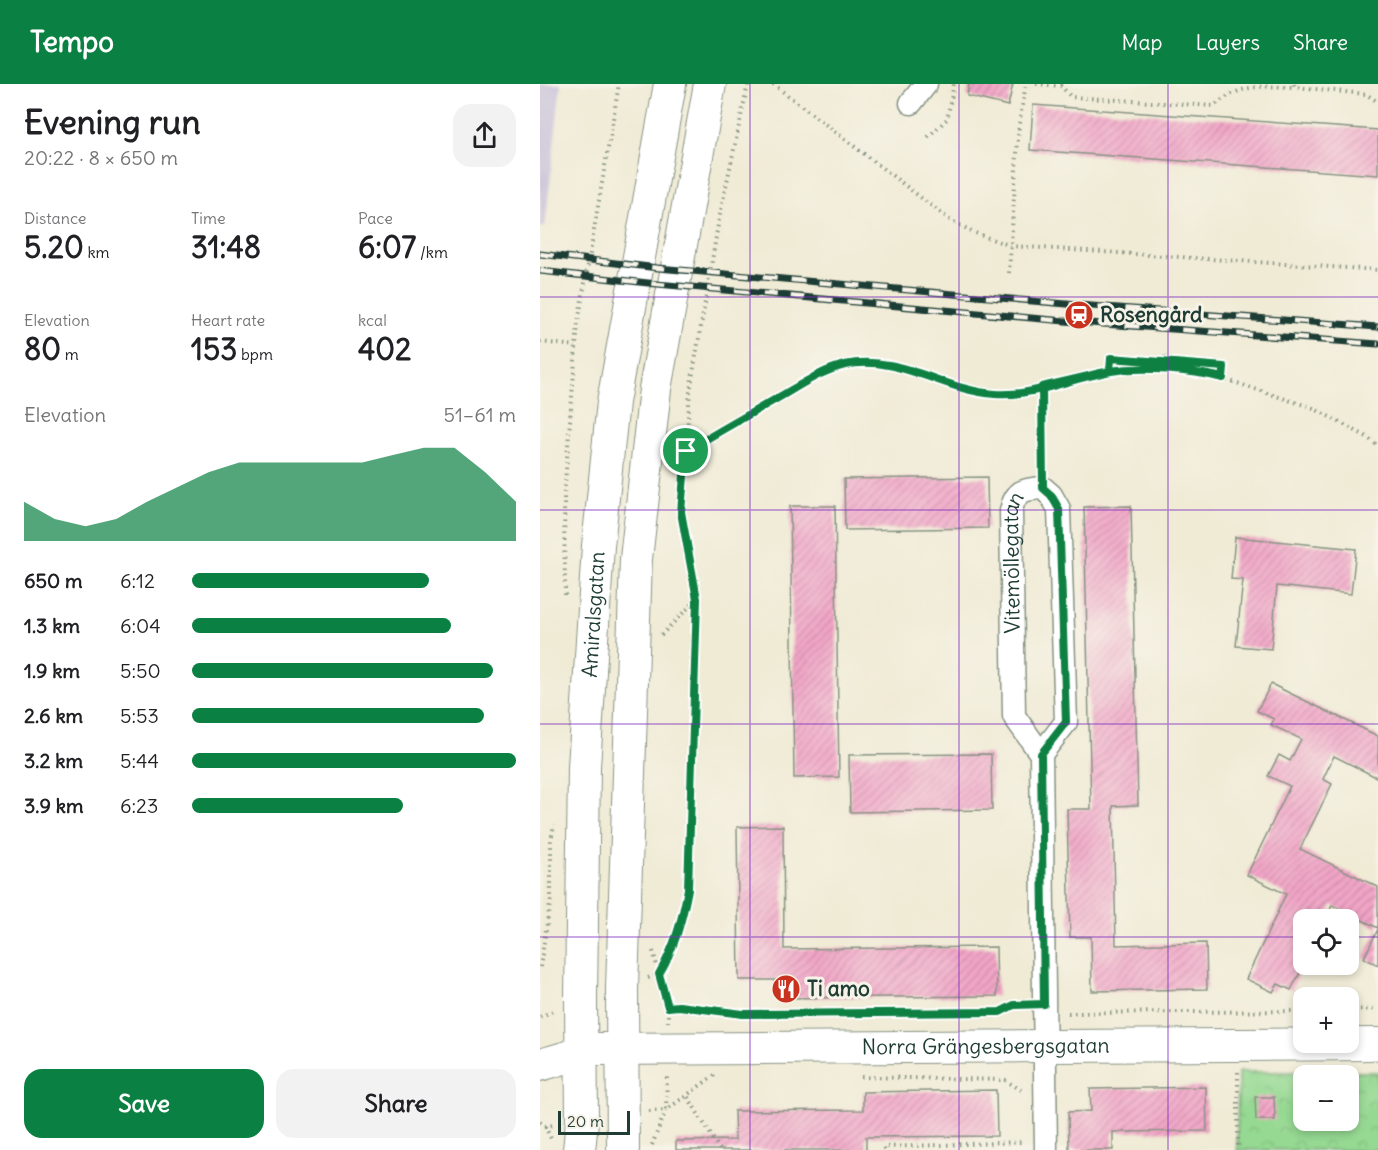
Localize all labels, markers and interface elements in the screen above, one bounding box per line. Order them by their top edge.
text: Tempo [30,24,114,60]
text: Map [1122,29,1162,56]
text: Layers [1195,29,1260,56]
text: Share [1293,29,1348,56]
text: Evening run [24,101,200,143]
button: share [453,104,516,167]
text: 20:22 · 8 × 650 m [24,145,178,170]
text: Distance [24,208,86,228]
text: Time [191,208,226,228]
text: Pace [358,208,393,228]
text: 5.20 [24,228,84,266]
text: 31:48 [191,228,261,266]
text: 6:07 [358,228,416,266]
text: km [84,242,110,262]
text: /km [416,242,448,262]
station icon: Rosengård [1063,299,1095,331]
place label: Rosengård [1100,301,1203,328]
text: Elevation [24,310,90,330]
text: Heart rate [191,310,265,330]
text: kcal [358,310,387,330]
text: 80 [24,330,61,368]
text: 153 [191,330,237,368]
text: 402 [358,330,412,368]
text: m [61,344,79,364]
text: bpm [237,344,273,364]
text: Elevation [24,402,106,427]
text: 51–61 m [443,402,516,427]
pin [660,425,711,476]
icon: arrive [669,434,702,467]
street label: Vitemöllegatan [996,486,1030,634]
street label: Amiralsgatan [576,551,611,678]
text: 650 m [24,568,83,593]
text: 6:12 [120,568,155,593]
text: 1.3 km [24,613,80,638]
text: 6:04 [120,613,161,638]
text: 1.9 km [24,658,80,683]
text: 5:50 [120,658,161,683]
text: 2.6 km [24,703,83,728]
text: 5:53 [120,703,159,728]
text: 3.2 km [24,748,83,773]
text: 5:44 [120,748,159,773]
text: 3.9 km [24,793,84,818]
text: 6:23 [120,793,158,818]
map controls [1293,909,1359,1131]
button: locate [1293,909,1359,975]
restaurant icon: Ti amo [770,973,802,1005]
place label: Ti amo [807,975,870,1002]
button: + [1293,987,1359,1053]
street label: Norra Grängesbergsgatan [862,1032,1110,1060]
button: − [1293,1065,1359,1131]
button: Save [24,1069,264,1138]
button: Share [276,1069,516,1138]
scale bar [558,1108,630,1136]
text: 20 m [567,1111,604,1131]

